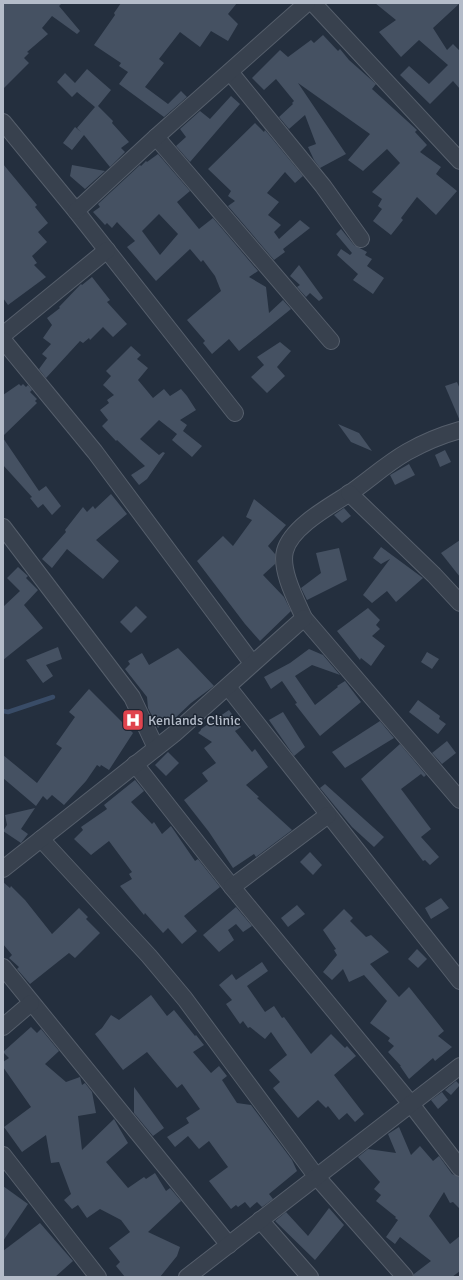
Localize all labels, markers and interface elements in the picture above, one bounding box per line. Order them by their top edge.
hospital icon: Kenlands Clinic [120,707,146,733]
place label: Kenlands Clinic [148,712,241,729]

